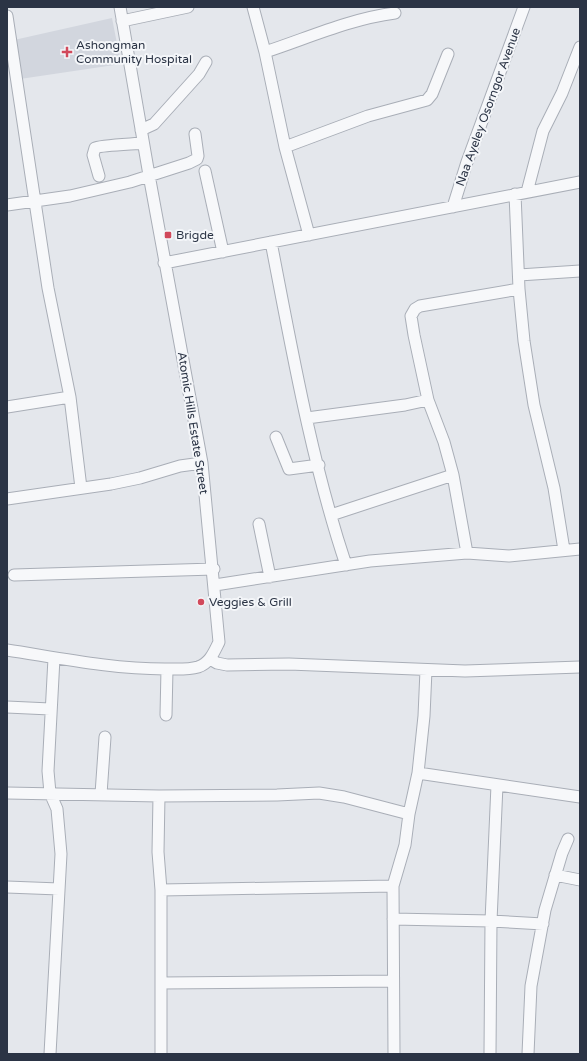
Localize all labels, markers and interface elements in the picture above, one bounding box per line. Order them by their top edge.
street label: Naa Ayeley Osorngor Avenue [453,26,523,188]
place label: Ashongman Community Hospital [76,38,192,66]
marker: Ashongman Community Hospital [61,46,73,58]
place label: Brigde [176,228,214,242]
marker: Brigde [163,230,173,240]
street label: Atomic Hills Estate Street [175,351,211,496]
place label: Veggies & Grill [209,595,292,609]
marker: Veggies & Grill [196,597,206,607]

